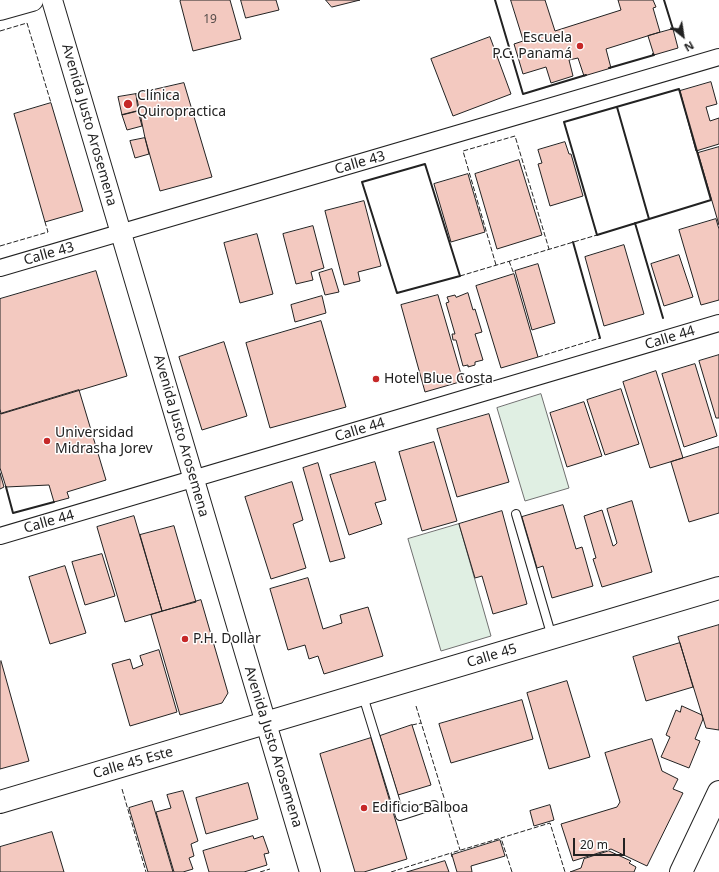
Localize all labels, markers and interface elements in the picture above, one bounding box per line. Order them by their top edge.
house number: 19 [203,13,217,27]
north arrow [663,16,703,56]
place label: Escuela P.C. Panamá [492,30,572,62]
text: N [682,38,697,56]
marker: Escuela P.C. Panamá [575,41,585,51]
street label: Avenida Justo Arosemena [58,42,120,208]
place label: Clínica Quiropractica [137,88,226,120]
marker: Clínica Quiropractica [122,98,134,110]
street label: Calle 43 [333,148,387,178]
street label: Calle 43 [22,239,76,269]
street label: Calle 44 [643,322,697,354]
street label: Avenida Justo Arosemena [150,353,212,519]
place label: Hotel Blue Costa [384,371,493,387]
marker: Hotel Blue Costa [371,374,381,384]
street label: Calle 44 [333,414,387,446]
place label: Universidad Midrasha Jorev [55,425,153,458]
marker: Universidad Midrasha Jorev [42,436,52,446]
street label: Calle 44 [22,507,76,537]
place label: P.H. Dollar [193,631,261,647]
marker: P.H. Dollar [180,634,190,644]
street label: Calle 45 [465,640,519,672]
street label: Avenida Justo Arosemena [240,664,306,830]
street label: Calle 45 Este [91,744,175,782]
place label: Edificio Balboa [372,800,468,816]
marker: Edificio Balboa [359,803,369,813]
scale bar [575,830,627,856]
text: 20 m [580,836,608,853]

